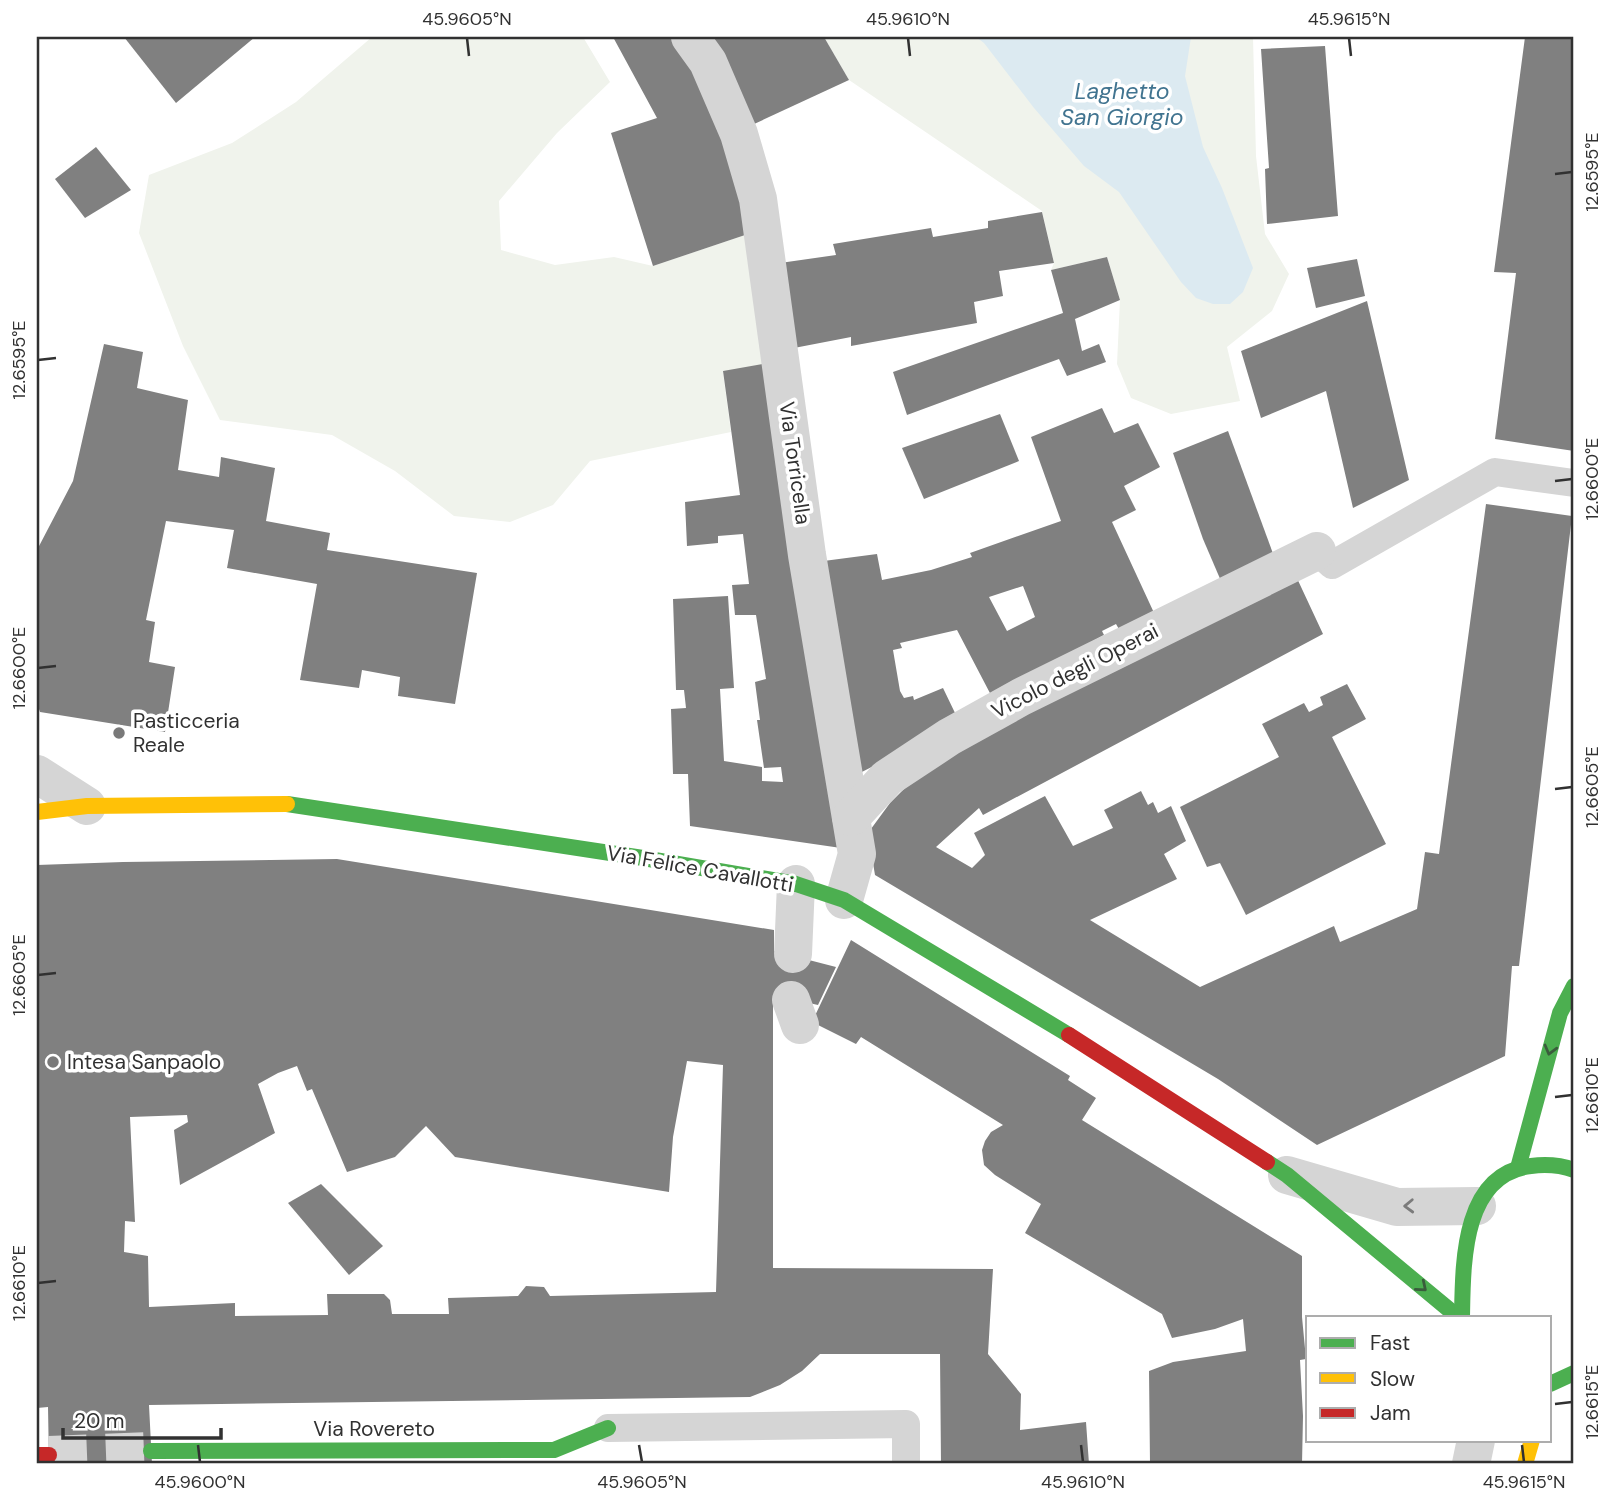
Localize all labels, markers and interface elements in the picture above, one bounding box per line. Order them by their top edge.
text: 45.9605°N [422,7,512,31]
text: 45.9610°N [866,7,950,31]
text: 45.9615°N [1308,7,1390,31]
water label: Laghetto San Giorgio [1060,76,1184,132]
text: 12.6595°E [1580,132,1604,212]
text: 12.6595°E [7,320,31,400]
street label: Via Torricella [773,400,817,526]
text: 12.6600°E [1580,438,1604,520]
street label: Vicolo degli Operai [987,617,1163,725]
text: 12.6600°E [7,627,31,709]
place label: Pasticceria Reale [133,707,240,759]
marker: Pasticceria Reale [111,725,127,741]
text: 12.6605°E [1580,746,1604,828]
street label: Via Felice Cavallotti [604,839,796,899]
text: 12.6605°E [7,934,31,1016]
one-way arrow [1544,1044,1559,1056]
place label: Intesa Sanpaolo [67,1048,221,1076]
marker: Intesa Sanpaolo [45,1054,61,1070]
text: 12.6610°E [1580,1057,1604,1133]
one-way arrow [1403,1199,1414,1214]
text: 12.6610°E [7,1245,31,1321]
one-way arrow [1414,1279,1427,1291]
legend [1306,1316,1552,1442]
text: Fast [1370,1329,1410,1357]
text: Slow [1370,1365,1415,1393]
text: 12.6615°E [1580,1365,1604,1439]
scale bar [63,1396,220,1440]
text: Jam [1370,1399,1411,1427]
text: 20 m [74,1407,125,1435]
street label: Via Rovereto [313,1415,435,1443]
text: 45.9600°N [155,1470,245,1494]
text: 45.9605°N [597,1470,687,1494]
text: 45.9610°N [1041,1470,1125,1494]
text: 45.9615°N [1483,1470,1565,1494]

